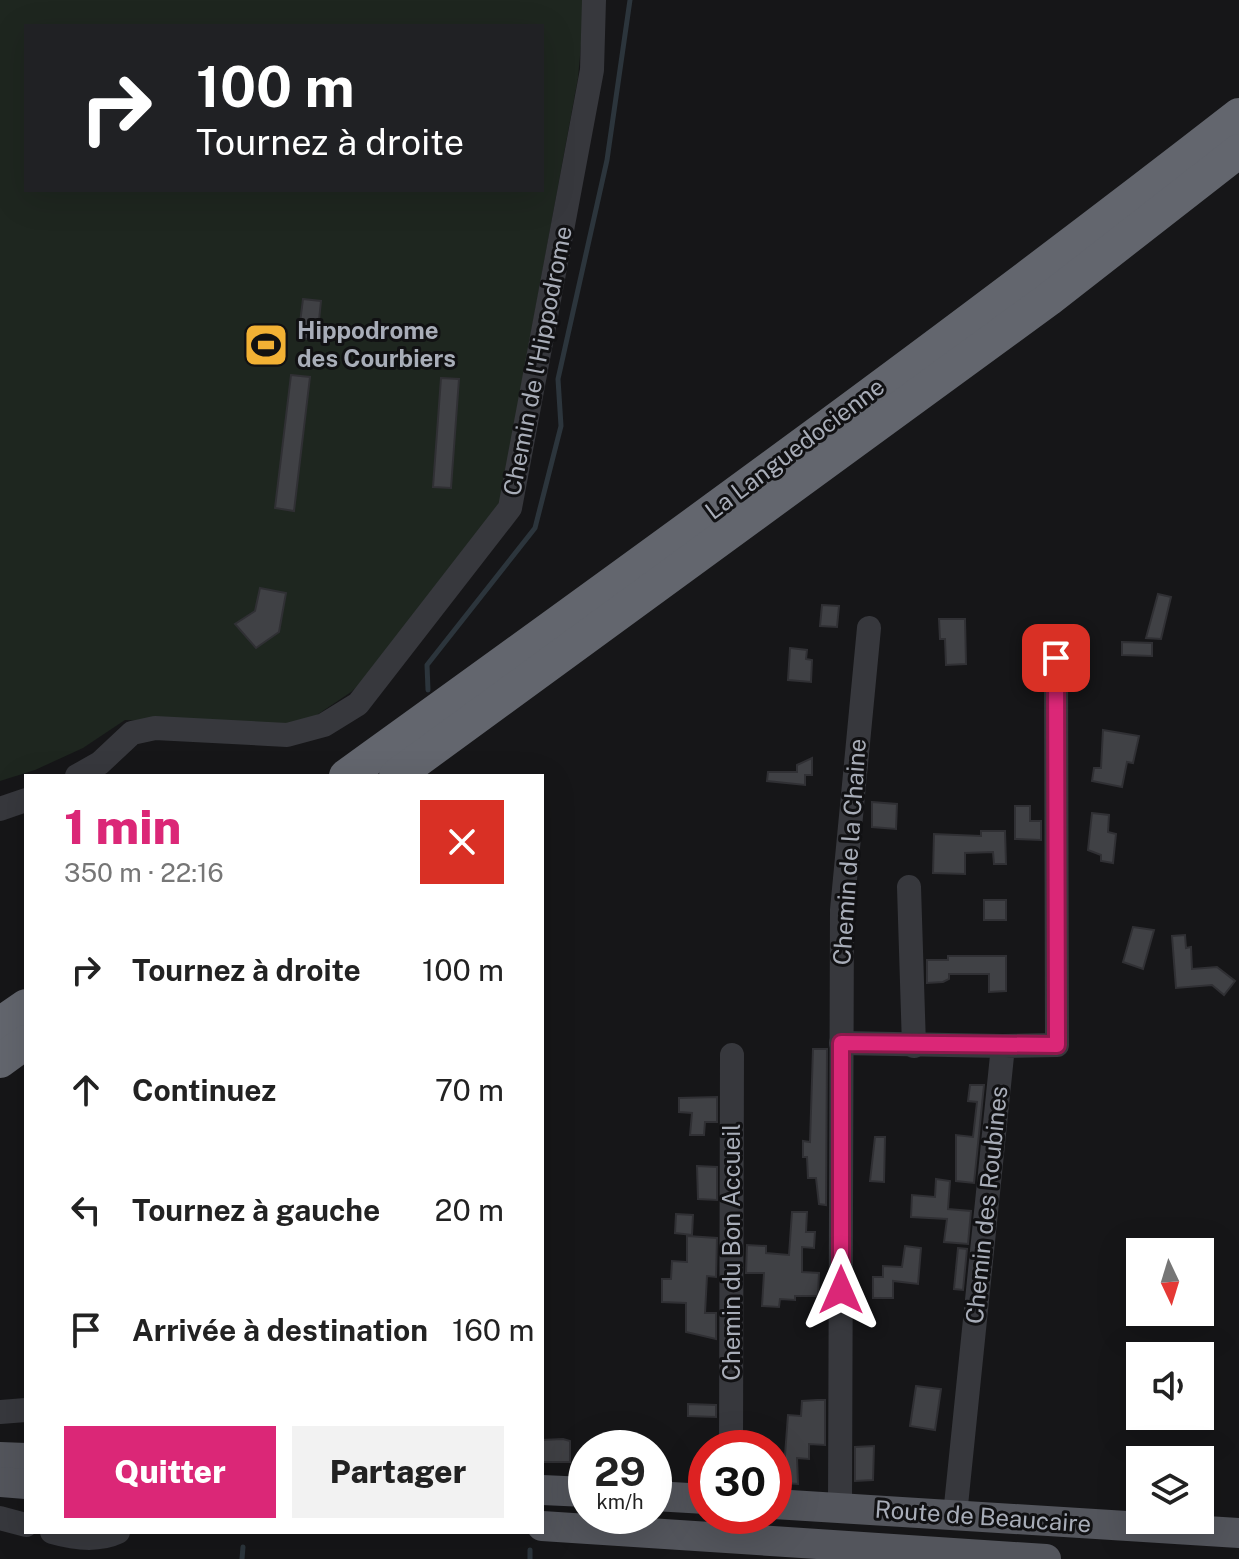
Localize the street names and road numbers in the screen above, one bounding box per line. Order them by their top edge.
street label: Chemin de l'Hippodrome [497,224,577,498]
street label: La Languedocienne [699,372,889,525]
street label: Chemin de la Chaine [827,738,871,966]
street label: Chemin des Roubines [960,1084,1012,1325]
street label: Chemin du Bon Accueil [717,1123,745,1381]
street label: Route de Beaucaire [874,1494,1092,1538]

